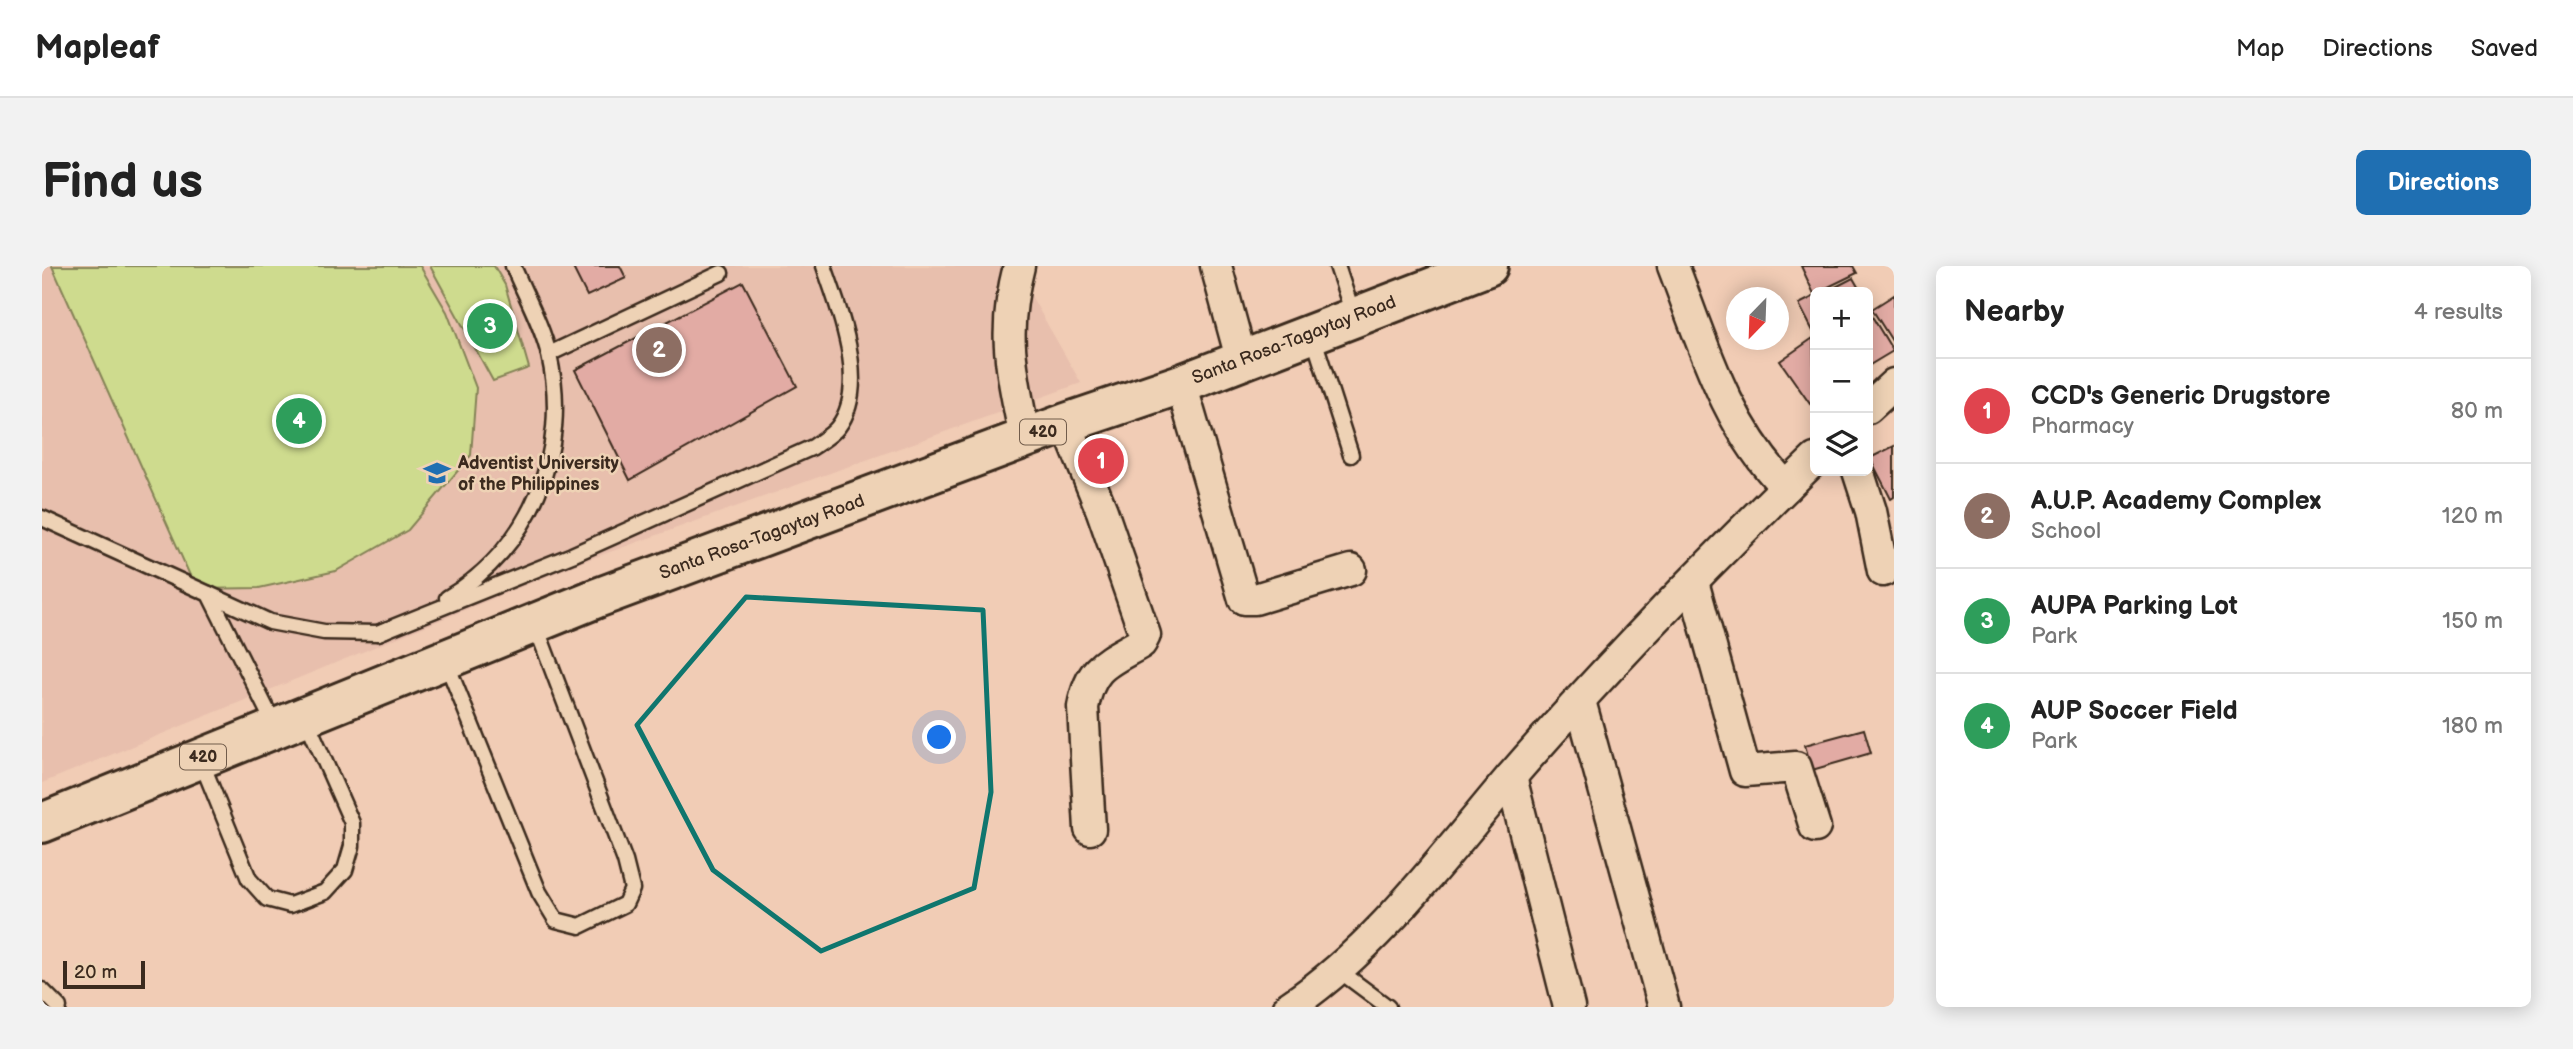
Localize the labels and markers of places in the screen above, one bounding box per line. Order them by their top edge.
pin: 3 [467,300,513,352]
pin: 2 [636,324,682,376]
pin: 4 [276,395,322,447]
pin: 1 [1078,435,1124,487]
place label: Adventist University of the Philippines [457,453,620,495]
school or university icon: Adventist University of the Philippines [422,458,452,488]

